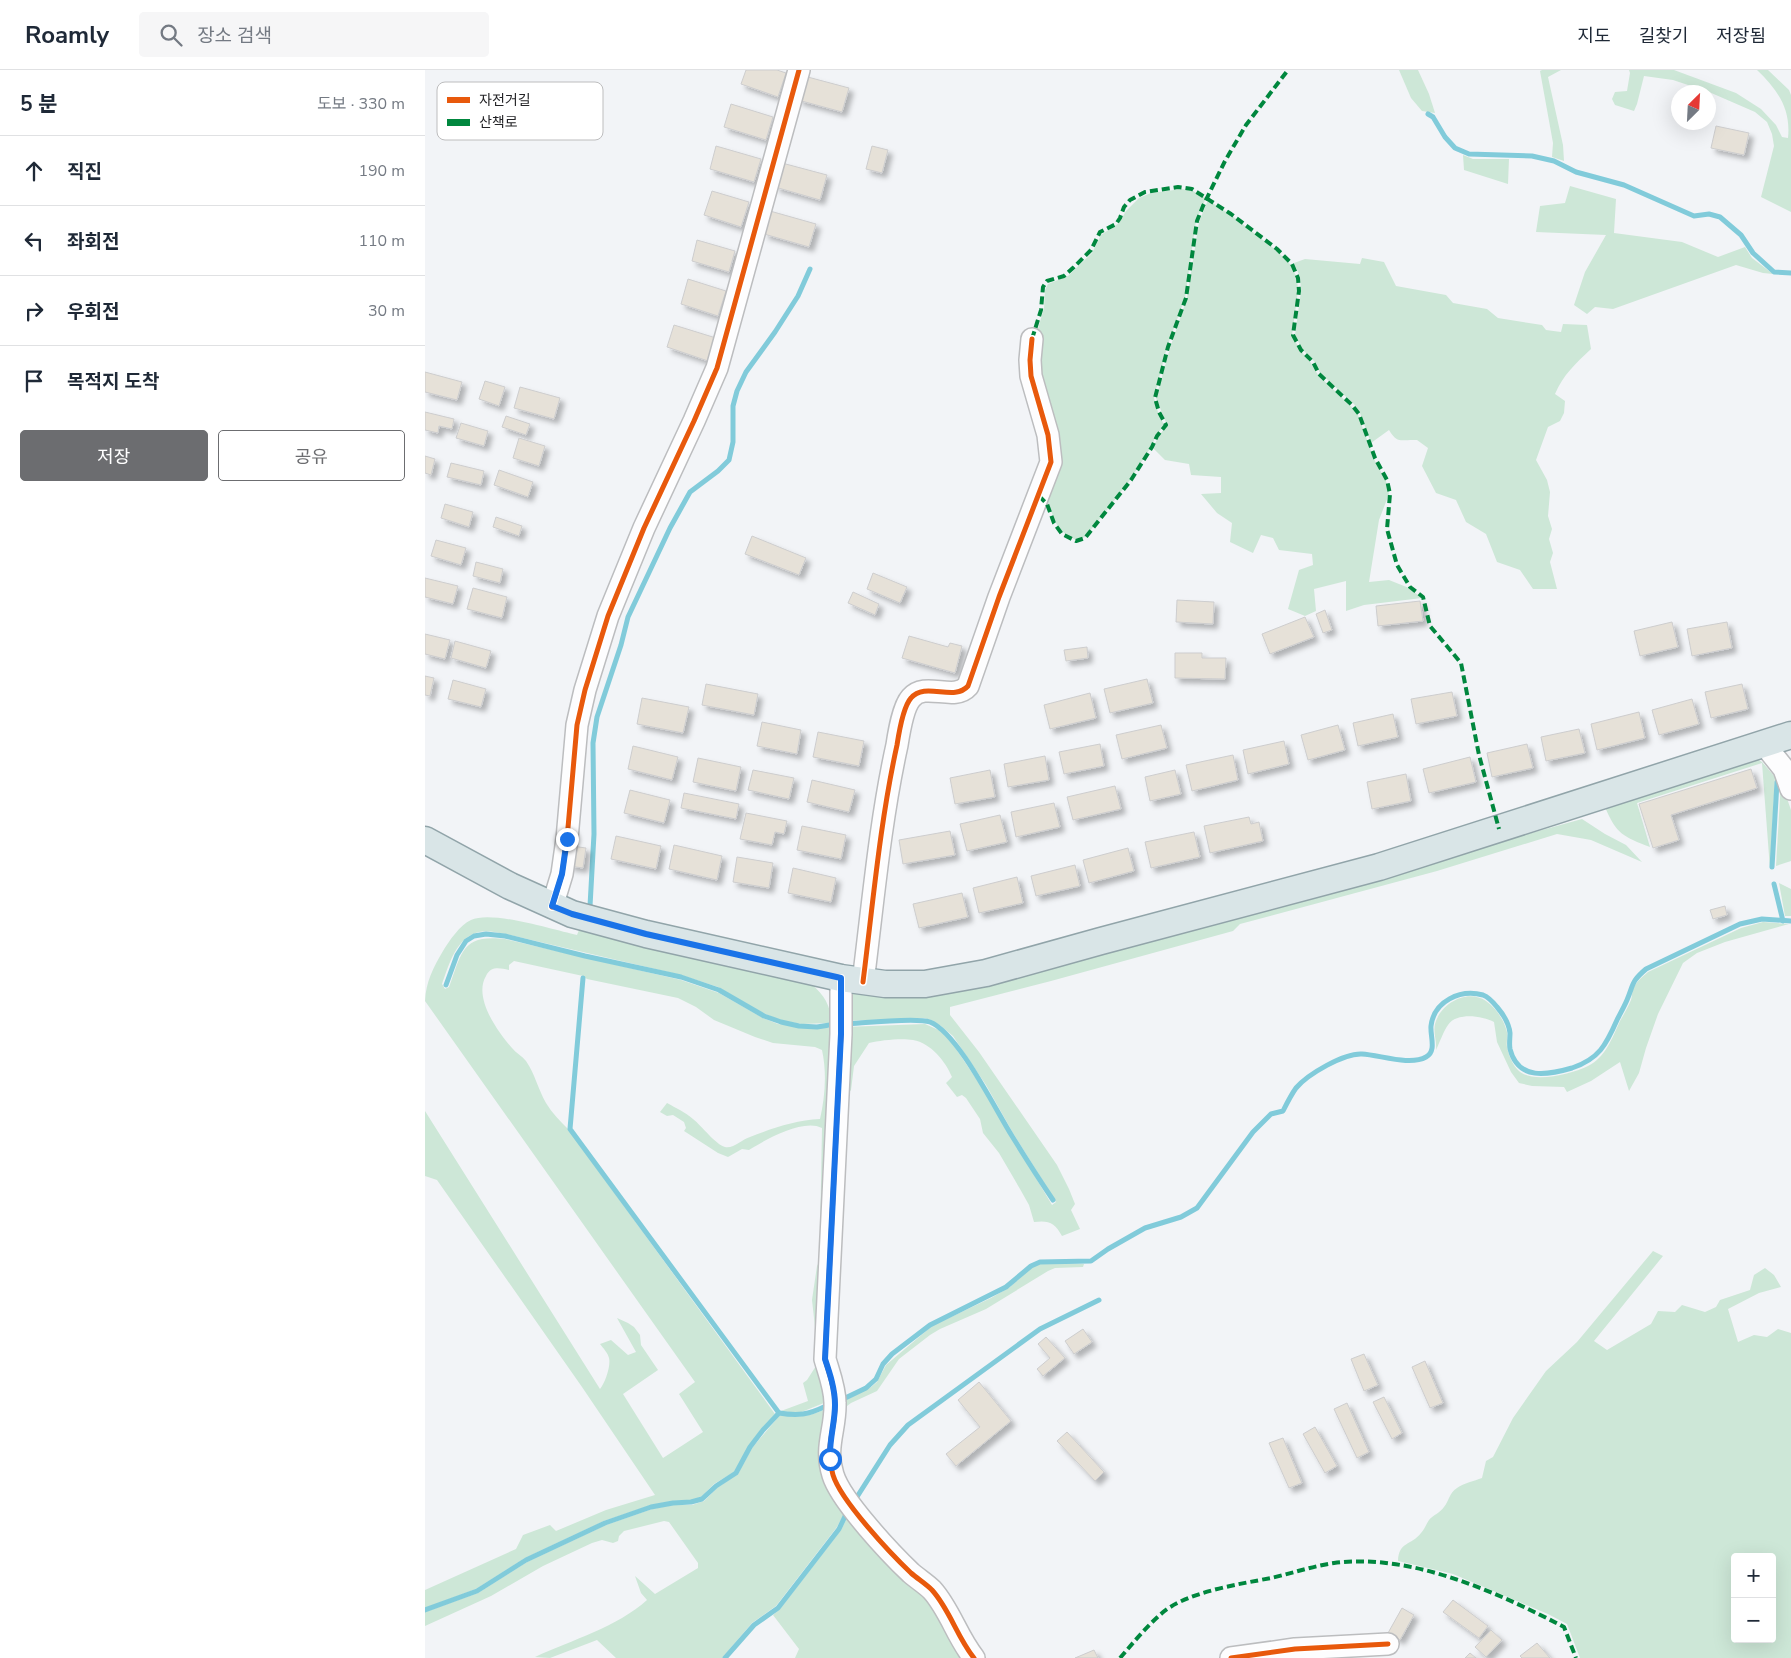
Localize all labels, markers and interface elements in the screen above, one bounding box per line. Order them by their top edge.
search box [139,12,489,57]
text: Roamly [25,19,109,51]
icon: search [157,21,185,49]
text: 장소 검색 [197,23,272,49]
text: 지도 [1578,24,1611,48]
text: 길찾기 [1639,24,1688,48]
text: 저장됨 [1716,24,1766,48]
legend [437,82,603,140]
north arrow [1671,85,1716,130]
text: 5 분 [20,90,58,118]
text: 자전거길 [479,91,531,110]
text: 도보 · 330 m [317,93,405,115]
text: 산책로 [479,113,518,132]
icon: ahead [20,157,48,185]
text: 직진 [67,159,102,185]
text: 190 m [358,160,405,182]
icon: left [20,227,48,255]
text: 좌회전 [67,229,119,255]
text: 110 m [358,230,405,252]
icon: right [20,297,48,325]
text: 우회전 [67,299,119,325]
text: 30 m [368,300,405,322]
icon: arrive [20,367,48,395]
text: 목적지 도착 [67,369,160,395]
button: 저장 [20,430,208,481]
button: 공유 [218,430,405,481]
route end [556,828,579,851]
route start [819,1448,842,1471]
map controls [1731,1553,1776,1643]
button: + [1731,1553,1776,1598]
button: − [1731,1598,1776,1643]

